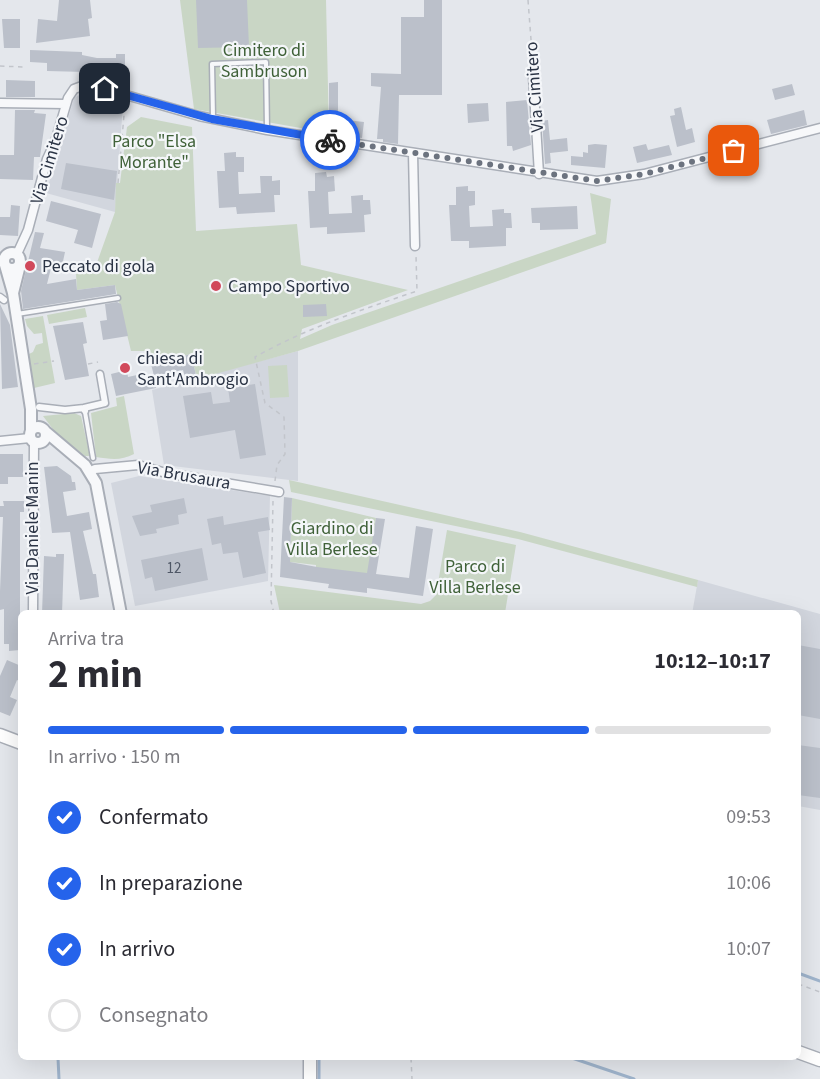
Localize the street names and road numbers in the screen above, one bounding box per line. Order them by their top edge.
street label: Via Cimitero [519,41,550,133]
street label: Via Cimitero [24,113,75,207]
street label: Via Brusaura [135,455,233,496]
street label: Via Daniele Manin [20,461,45,595]

